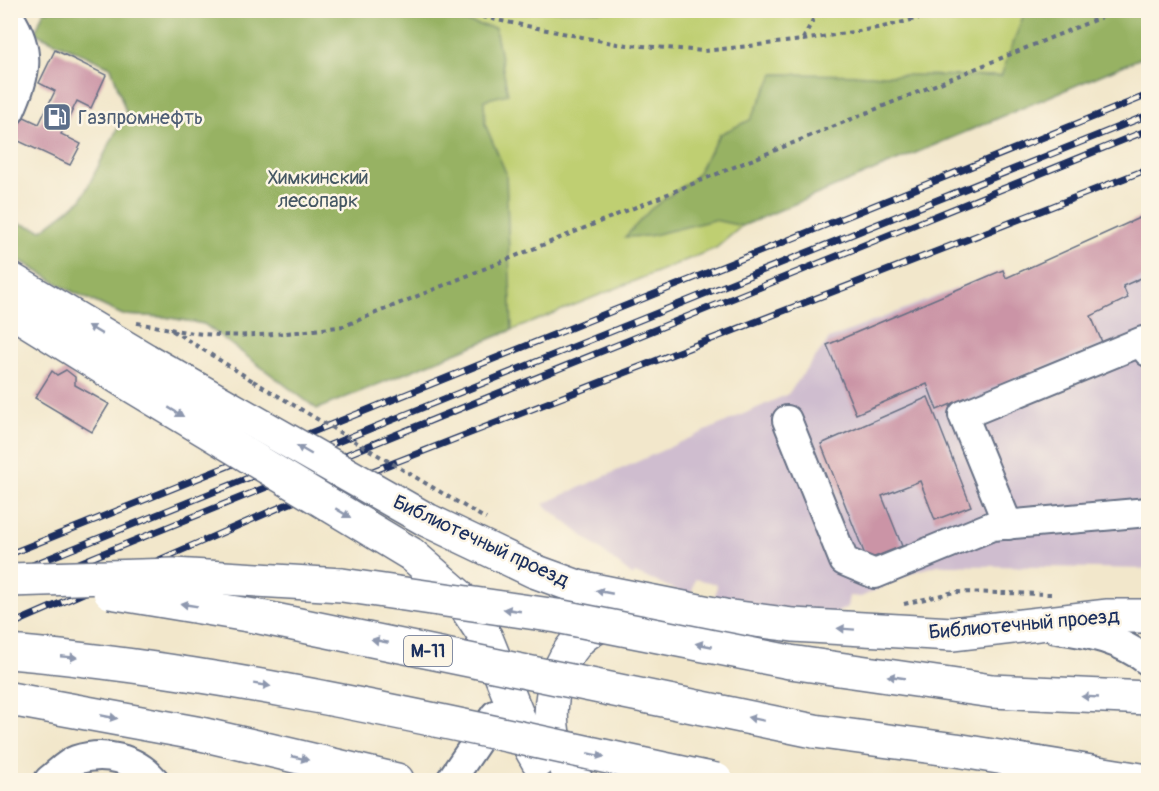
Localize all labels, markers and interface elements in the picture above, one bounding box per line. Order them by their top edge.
fuel station icon: Газпромнефть [41,101,73,133]
place label: Газпромнефть [78,105,203,130]
park label: Химкинский лесопарк [268,165,369,213]
one-way arrow [87,324,103,335]
one-way arrow [168,407,184,418]
one-way arrow [295,445,312,455]
street label: Библиотечный проезд [389,489,573,593]
one-way arrow [335,508,351,519]
one-way arrow [595,587,614,596]
one-way arrow [179,601,198,610]
street label: Библиотечный проезд [928,603,1120,645]
one-way arrow [503,605,522,614]
one-way arrow [836,624,855,634]
one-way arrow [371,636,389,646]
road number: М-11 [404,636,452,666]
one-way arrow [694,640,713,649]
one-way arrow [59,652,78,662]
one-way arrow [887,673,906,682]
one-way arrow [252,680,271,689]
one-way arrow [1081,693,1100,702]
one-way arrow [100,713,119,722]
one-way arrow [747,714,766,723]
one-way arrow [587,751,606,760]
one-way arrow [291,753,309,763]

